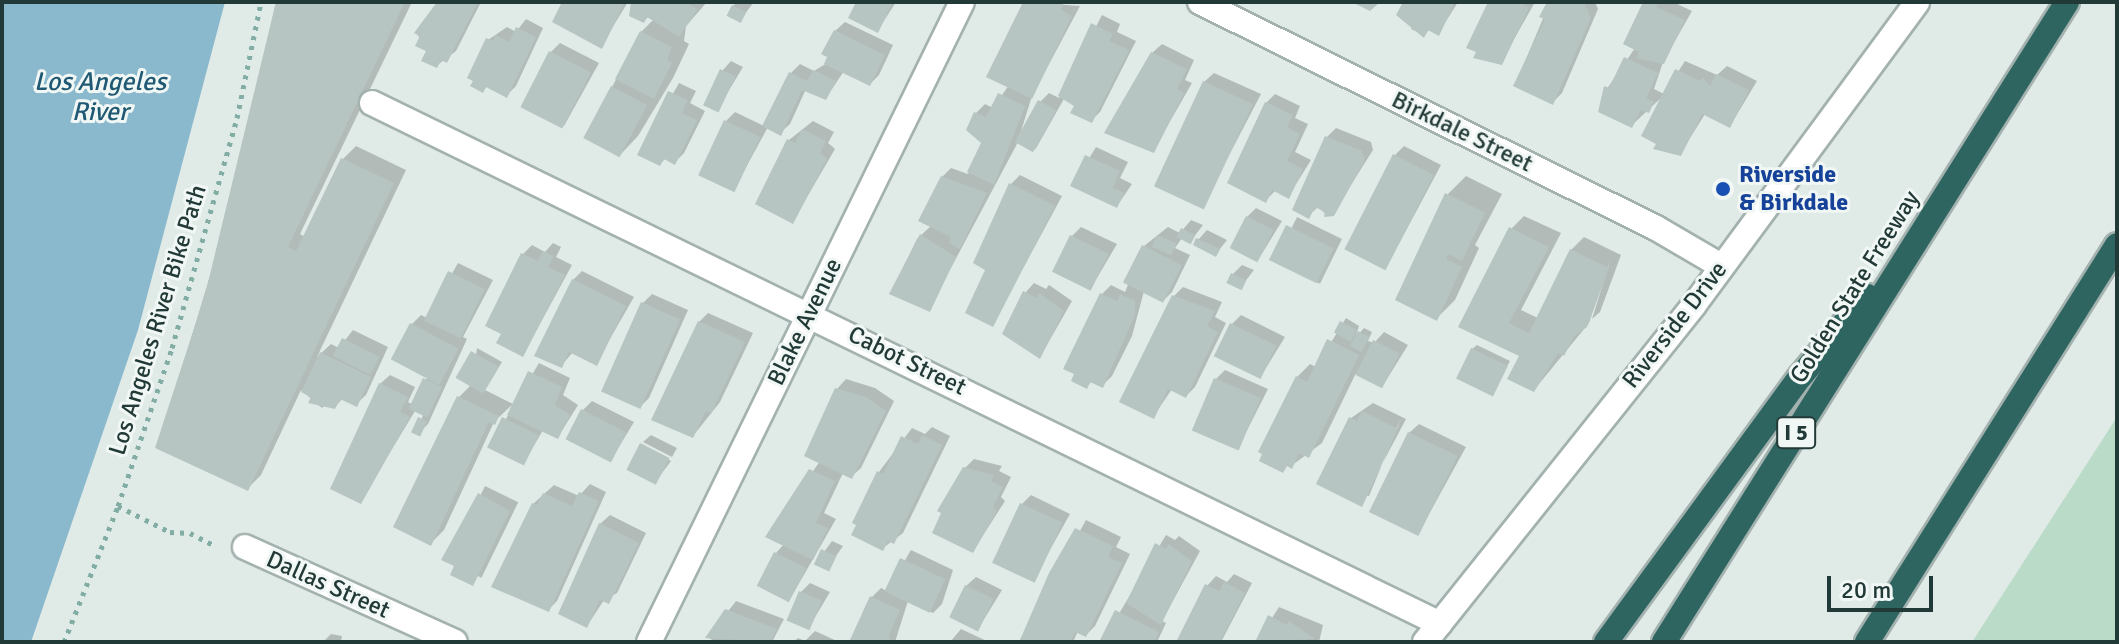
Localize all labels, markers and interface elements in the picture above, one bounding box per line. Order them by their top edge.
water label: Los Angeles River [34,67,166,128]
street label: Birkdale Street [1387,85,1537,179]
place label: Riverside & Birkdale [1739,161,1848,217]
marker: Riverside & Birkdale [1714,180,1732,198]
street label: Los Angeles River Bike Path [103,181,213,459]
street label: Golden State Freeway [1784,186,1926,388]
street label: Blake Avenue [762,254,848,390]
street label: Riverside Drive [1617,256,1733,394]
street label: Cabot Street [843,320,971,402]
road number: I 5 [1776,415,1816,451]
street label: Dallas Street [262,545,394,625]
scale bar [1831,560,1937,610]
text: 20 m [1841,575,1891,605]

